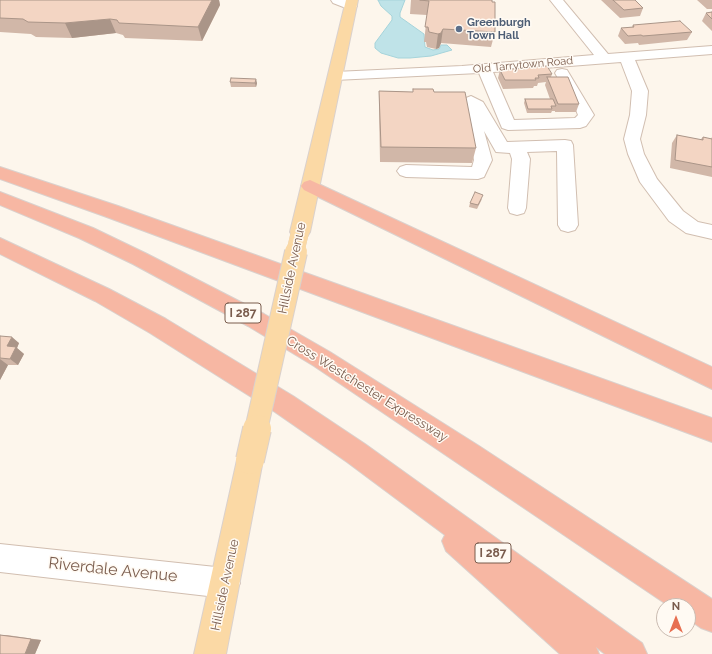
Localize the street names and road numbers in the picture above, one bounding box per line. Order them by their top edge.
street label: Old Tarrytown Road [472,54,574,76]
street label: Hillside Avenue [275,221,309,315]
road number: I 287 [225,303,261,323]
street label: Cross Westchester Expressway [283,333,451,445]
street label: Hillside Avenue [208,538,242,632]
road number: I 287 [475,543,511,563]
street label: Riverdale Avenue [48,554,178,586]

